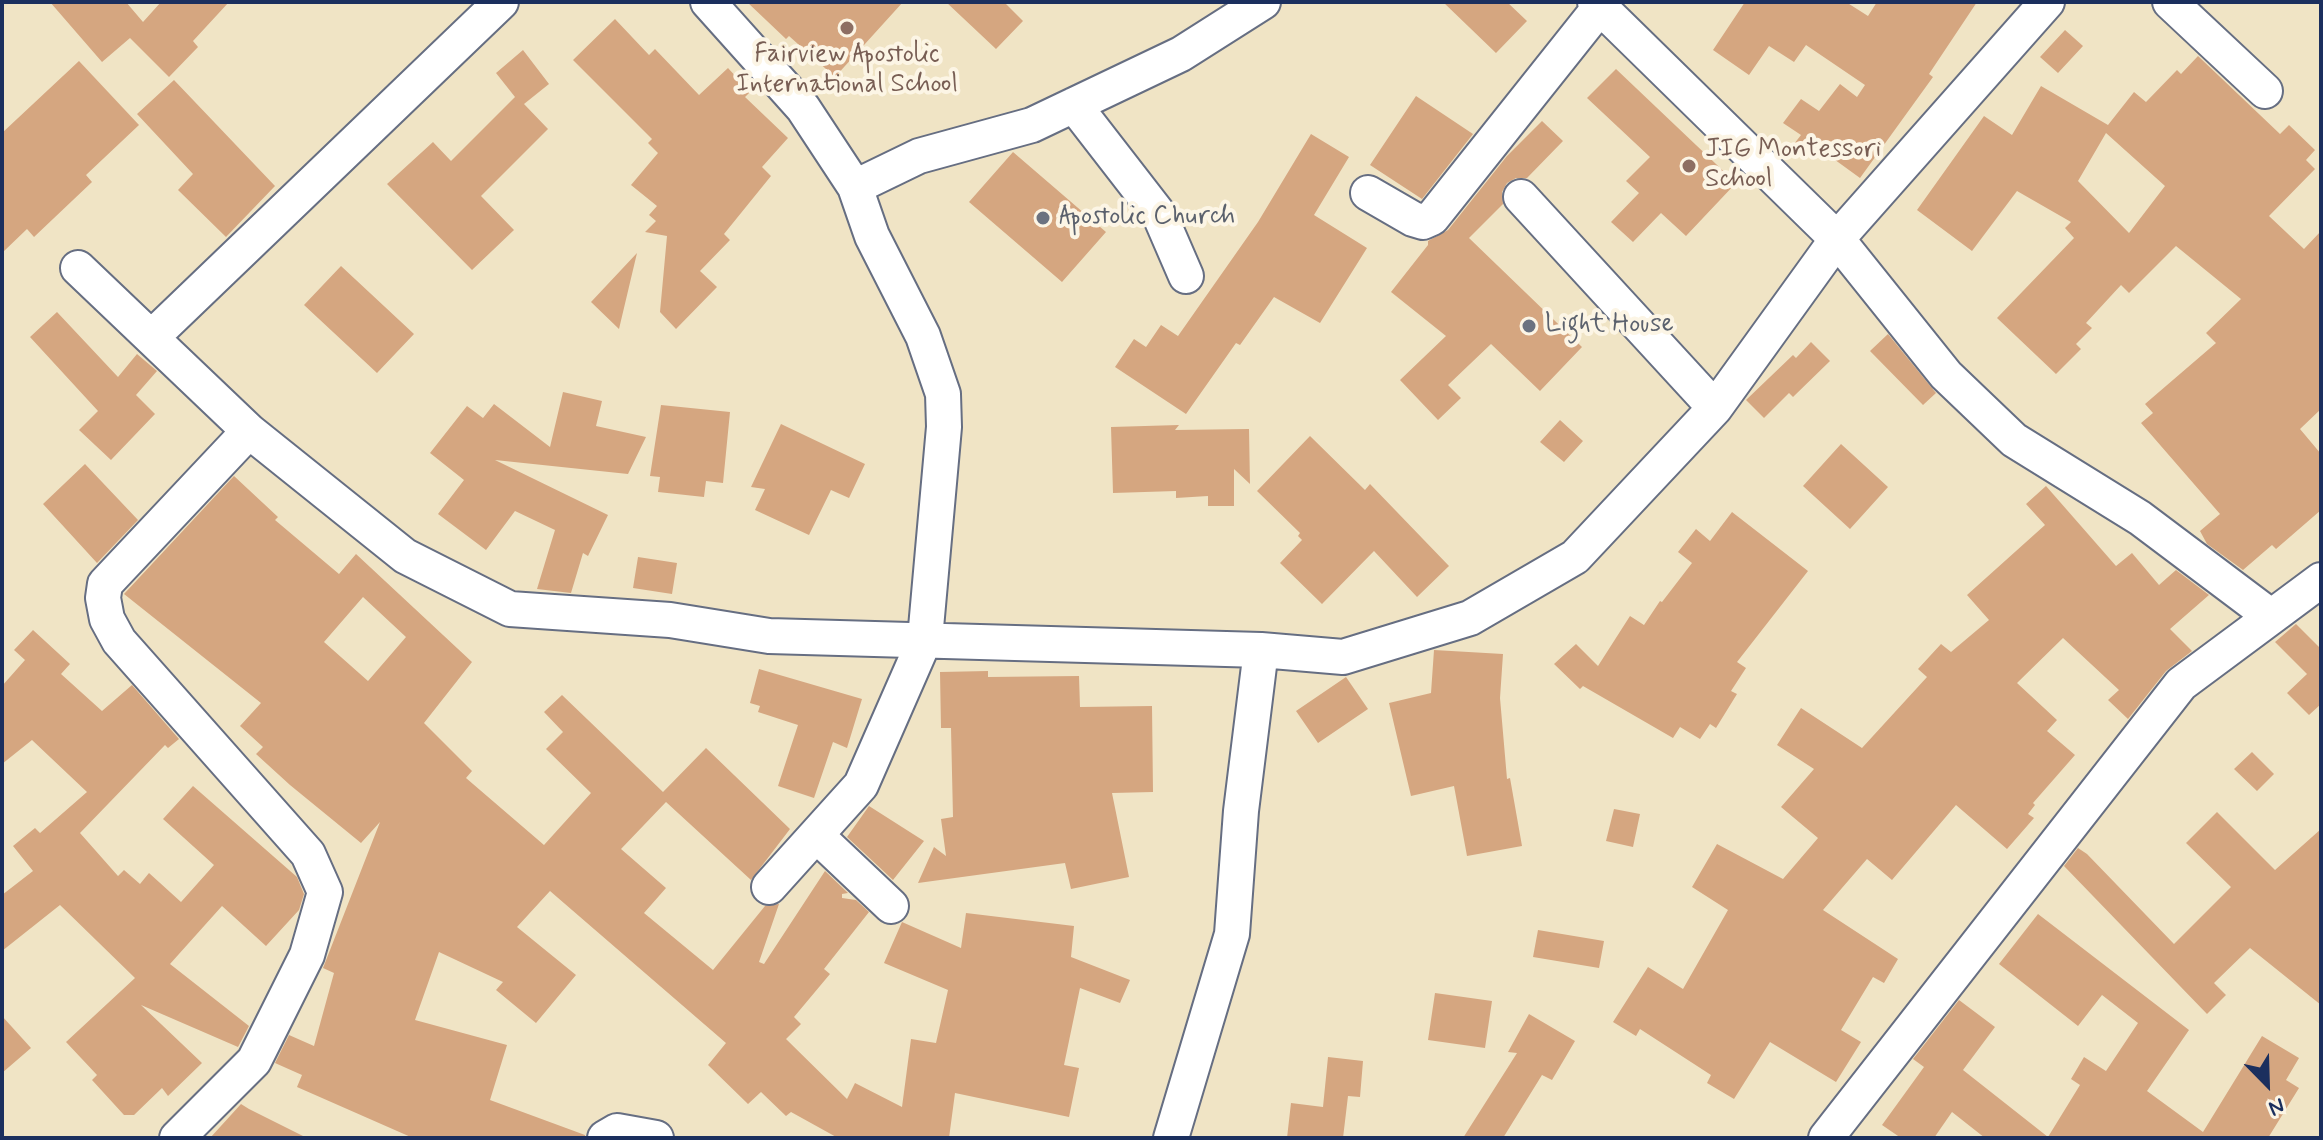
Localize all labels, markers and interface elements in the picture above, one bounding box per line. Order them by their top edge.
marker: Fairview Apostolic International School [838,19,856,37]
place label: Fairview Apostolic International School [736,40,958,102]
place label: JIG Montessori School [1705,135,1881,196]
marker: JIG Montessori School [1680,157,1698,175]
place label: Apostolic Church [1059,202,1235,234]
marker: Apostolic Church [1034,209,1052,227]
place label: Light House [1545,310,1674,342]
marker: Light House [1520,317,1538,335]
north arrow [2227,1044,2307,1124]
text: N [2264,1090,2289,1122]

